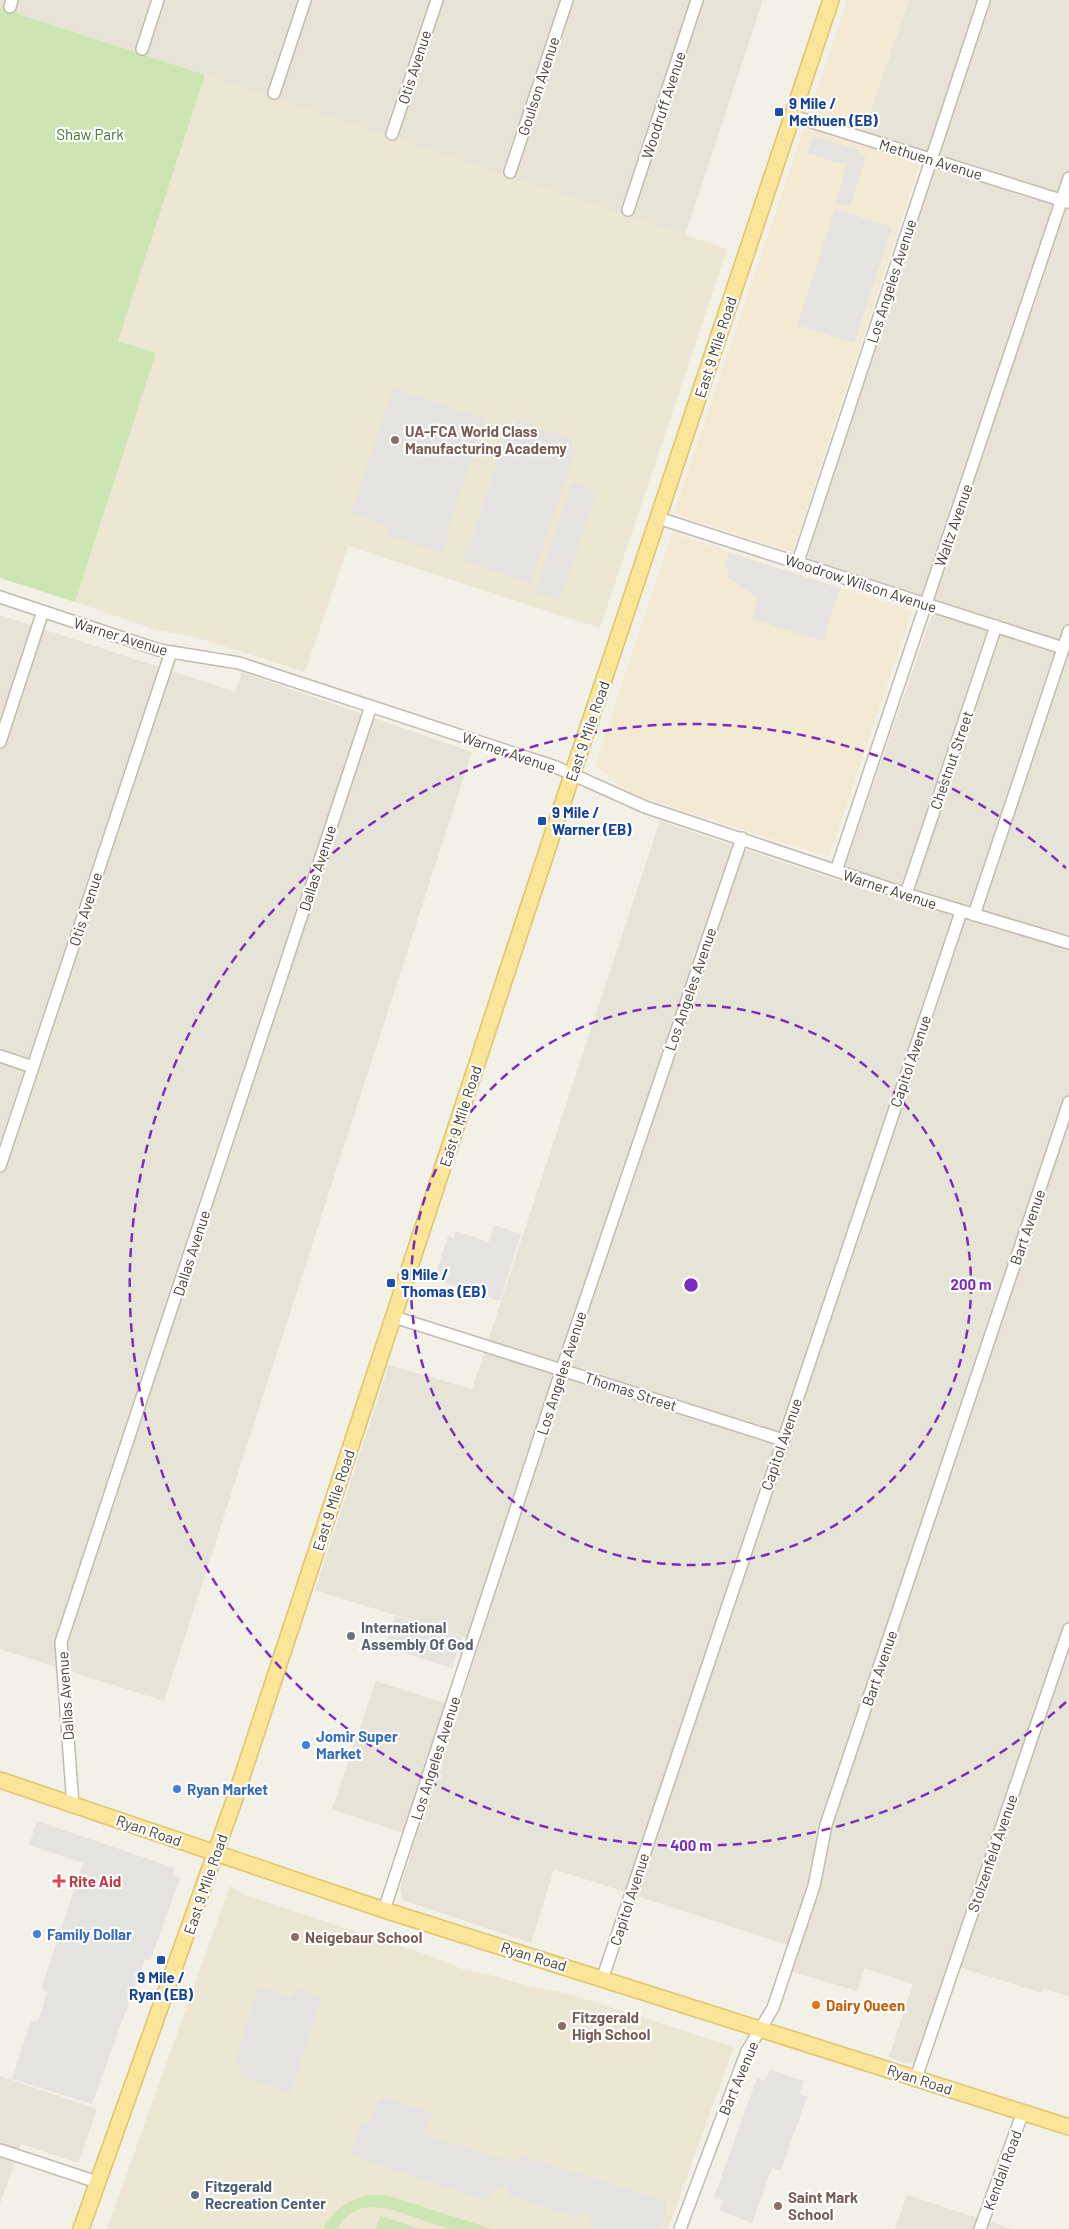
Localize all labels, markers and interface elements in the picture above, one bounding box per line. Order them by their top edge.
street label: Otis Avenue [394,28,434,106]
street label: Goulson Avenue [514,34,562,138]
street label: Woodruff Avenue [637,49,689,161]
place label: 9 Mile / Methuen (EB) [789,94,878,129]
marker: 9 Mile / Methuen (EB) [773,106,785,118]
park label: Shaw Park [56,125,124,143]
street label: Methuen Avenue [877,135,985,183]
street label: Los Angeles Avenue [862,217,920,345]
street label: East 9 Mile Road [690,294,740,400]
place label: UA-FCA World Class Manufacturing Academy [405,422,567,457]
marker: UA-FCA World Class Manufacturing Academy [389,434,401,446]
street label: Waltz Avenue [930,481,976,569]
street label: Woodrow Wilson Avenue [783,550,939,616]
street label: Warner Avenue [72,613,170,659]
street label: East 9 Mile Road [561,678,613,784]
street label: Chestnut Street [926,708,976,812]
street label: Warner Avenue [460,728,558,776]
place label: 9 Mile / Warner (EB) [552,803,632,838]
marker: 9 Mile / Warner (EB) [536,815,548,827]
street label: Dallas Avenue [295,823,339,913]
street label: Warner Avenue [841,865,939,913]
street label: Otis Avenue [65,870,105,948]
street label: Los Angeles Avenue [660,925,720,1053]
street label: Capitol Avenue [886,1013,934,1109]
street label: East 9 Mile Road [435,1063,485,1169]
street label: Bart Avenue [1006,1187,1048,1267]
street label: Dallas Avenue [169,1208,213,1298]
place label: 9 Mile / Thomas (EB) [401,1265,487,1300]
text: 200 m [950,1275,992,1293]
centre of rings [682,1276,700,1294]
marker: 9 Mile / Thomas (EB) [385,1277,397,1289]
street label: Los Angeles Avenue [532,1309,590,1437]
street label: Thomas Street [583,1368,679,1414]
street label: Capitol Avenue [757,1396,805,1492]
street label: East 9 Mile Road [308,1447,358,1553]
place label: International Assembly Of God [361,1618,474,1653]
street label: Bart Avenue [858,1628,900,1708]
marker: International Assembly Of God [345,1630,357,1642]
street label: Dallas Avenue [53,1651,77,1741]
street label: Los Angeles Avenue [406,1694,464,1822]
place label: Jomir Super Market [316,1727,398,1762]
marker: Jomir Super Market [300,1739,312,1751]
place label: Ryan Market [187,1780,268,1798]
marker: Ryan Market [171,1783,183,1795]
street label: Stolzenfeld Avenue [963,1792,1021,1914]
street label: Ryan Road [114,1810,184,1850]
street label: East 9 Mile Road [179,1831,231,1937]
text: 400 m [670,1836,712,1854]
street label: Capitol Avenue [606,1850,652,1948]
place label: Rite Aid [69,1872,121,1890]
marker: Rite Aid [53,1875,65,1887]
place label: Family Dollar [47,1925,132,1943]
marker: Family Dollar [31,1928,43,1940]
place label: Neigebaur School [305,1928,422,1946]
marker: Neigebaur School [289,1931,301,1943]
street label: Ryan Road [499,1937,569,1975]
marker: 9 Mile / Ryan (EB) [155,1954,167,1966]
place label: 9 Mile / Ryan (EB) [129,1968,194,2003]
place label: Dairy Queen [826,1996,905,2014]
marker: Dairy Queen [810,1999,822,2011]
place label: Fitzgerald High School [572,2008,650,2043]
marker: Fitzgerald High School [556,2020,568,2032]
street label: Bart Avenue [714,2038,762,2118]
street label: Ryan Road [885,2060,955,2098]
street label: Kendall Road [979,2128,1025,2212]
place label: Fitzgerald Recreation Center [205,2177,326,2212]
place label: Saint Mark School [788,2188,858,2223]
marker: Fitzgerald Recreation Center [189,2189,201,2201]
marker: Saint Mark School [772,2200,784,2212]

